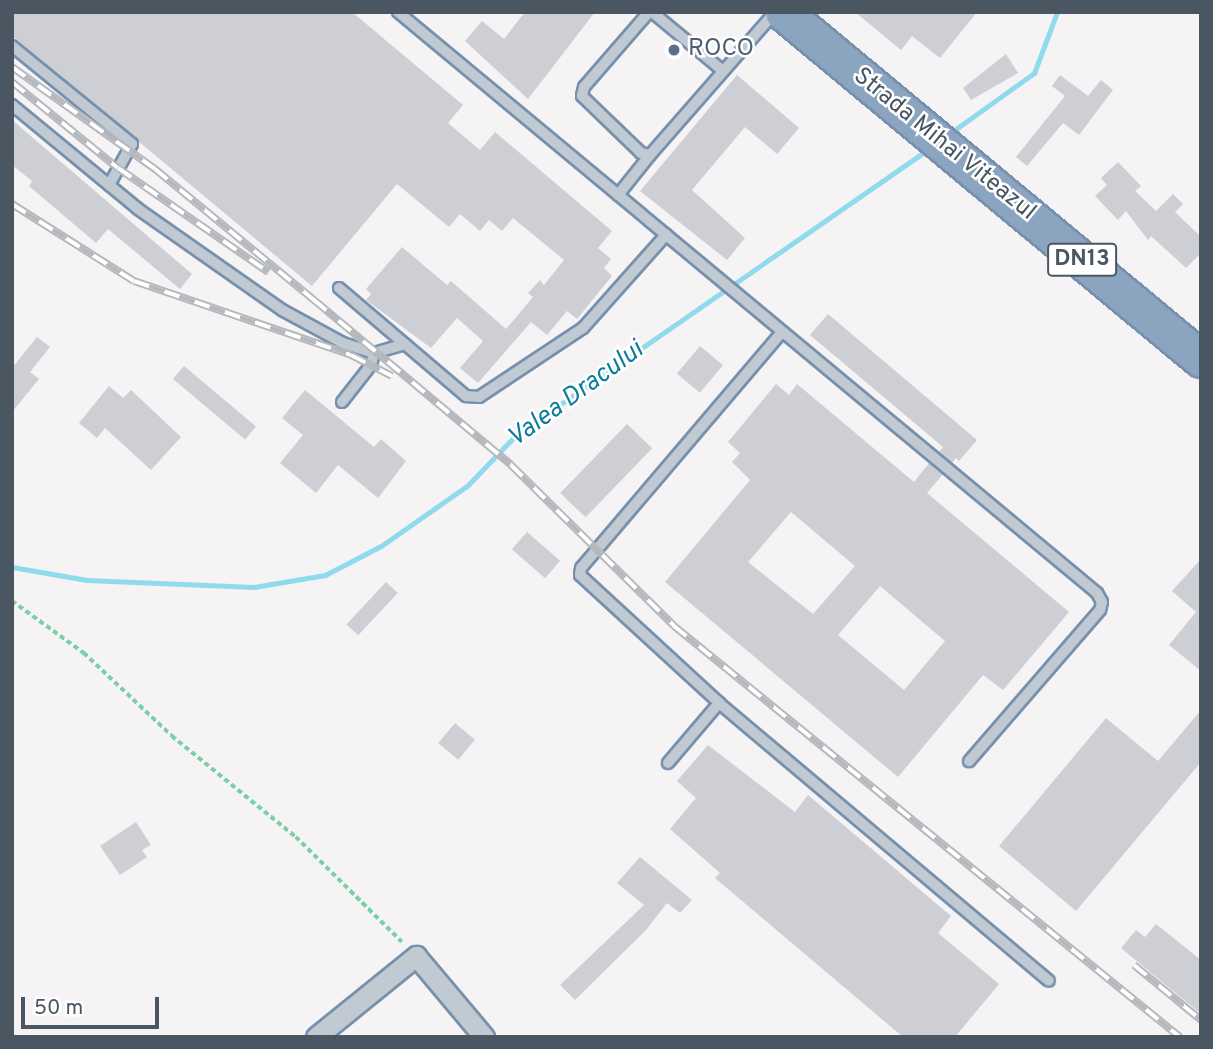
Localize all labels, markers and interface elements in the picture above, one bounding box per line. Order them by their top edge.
place label: ROCO [688,36,754,64]
marker: ROCO [666,42,682,58]
street label: Strada Mihai Viteazul [847,62,1041,228]
road number: DN13 [1047,241,1117,280]
water label: Valea Dracului [502,335,650,455]
scale bar [24,982,163,1026]
text: 50 m [34,995,83,1022]

